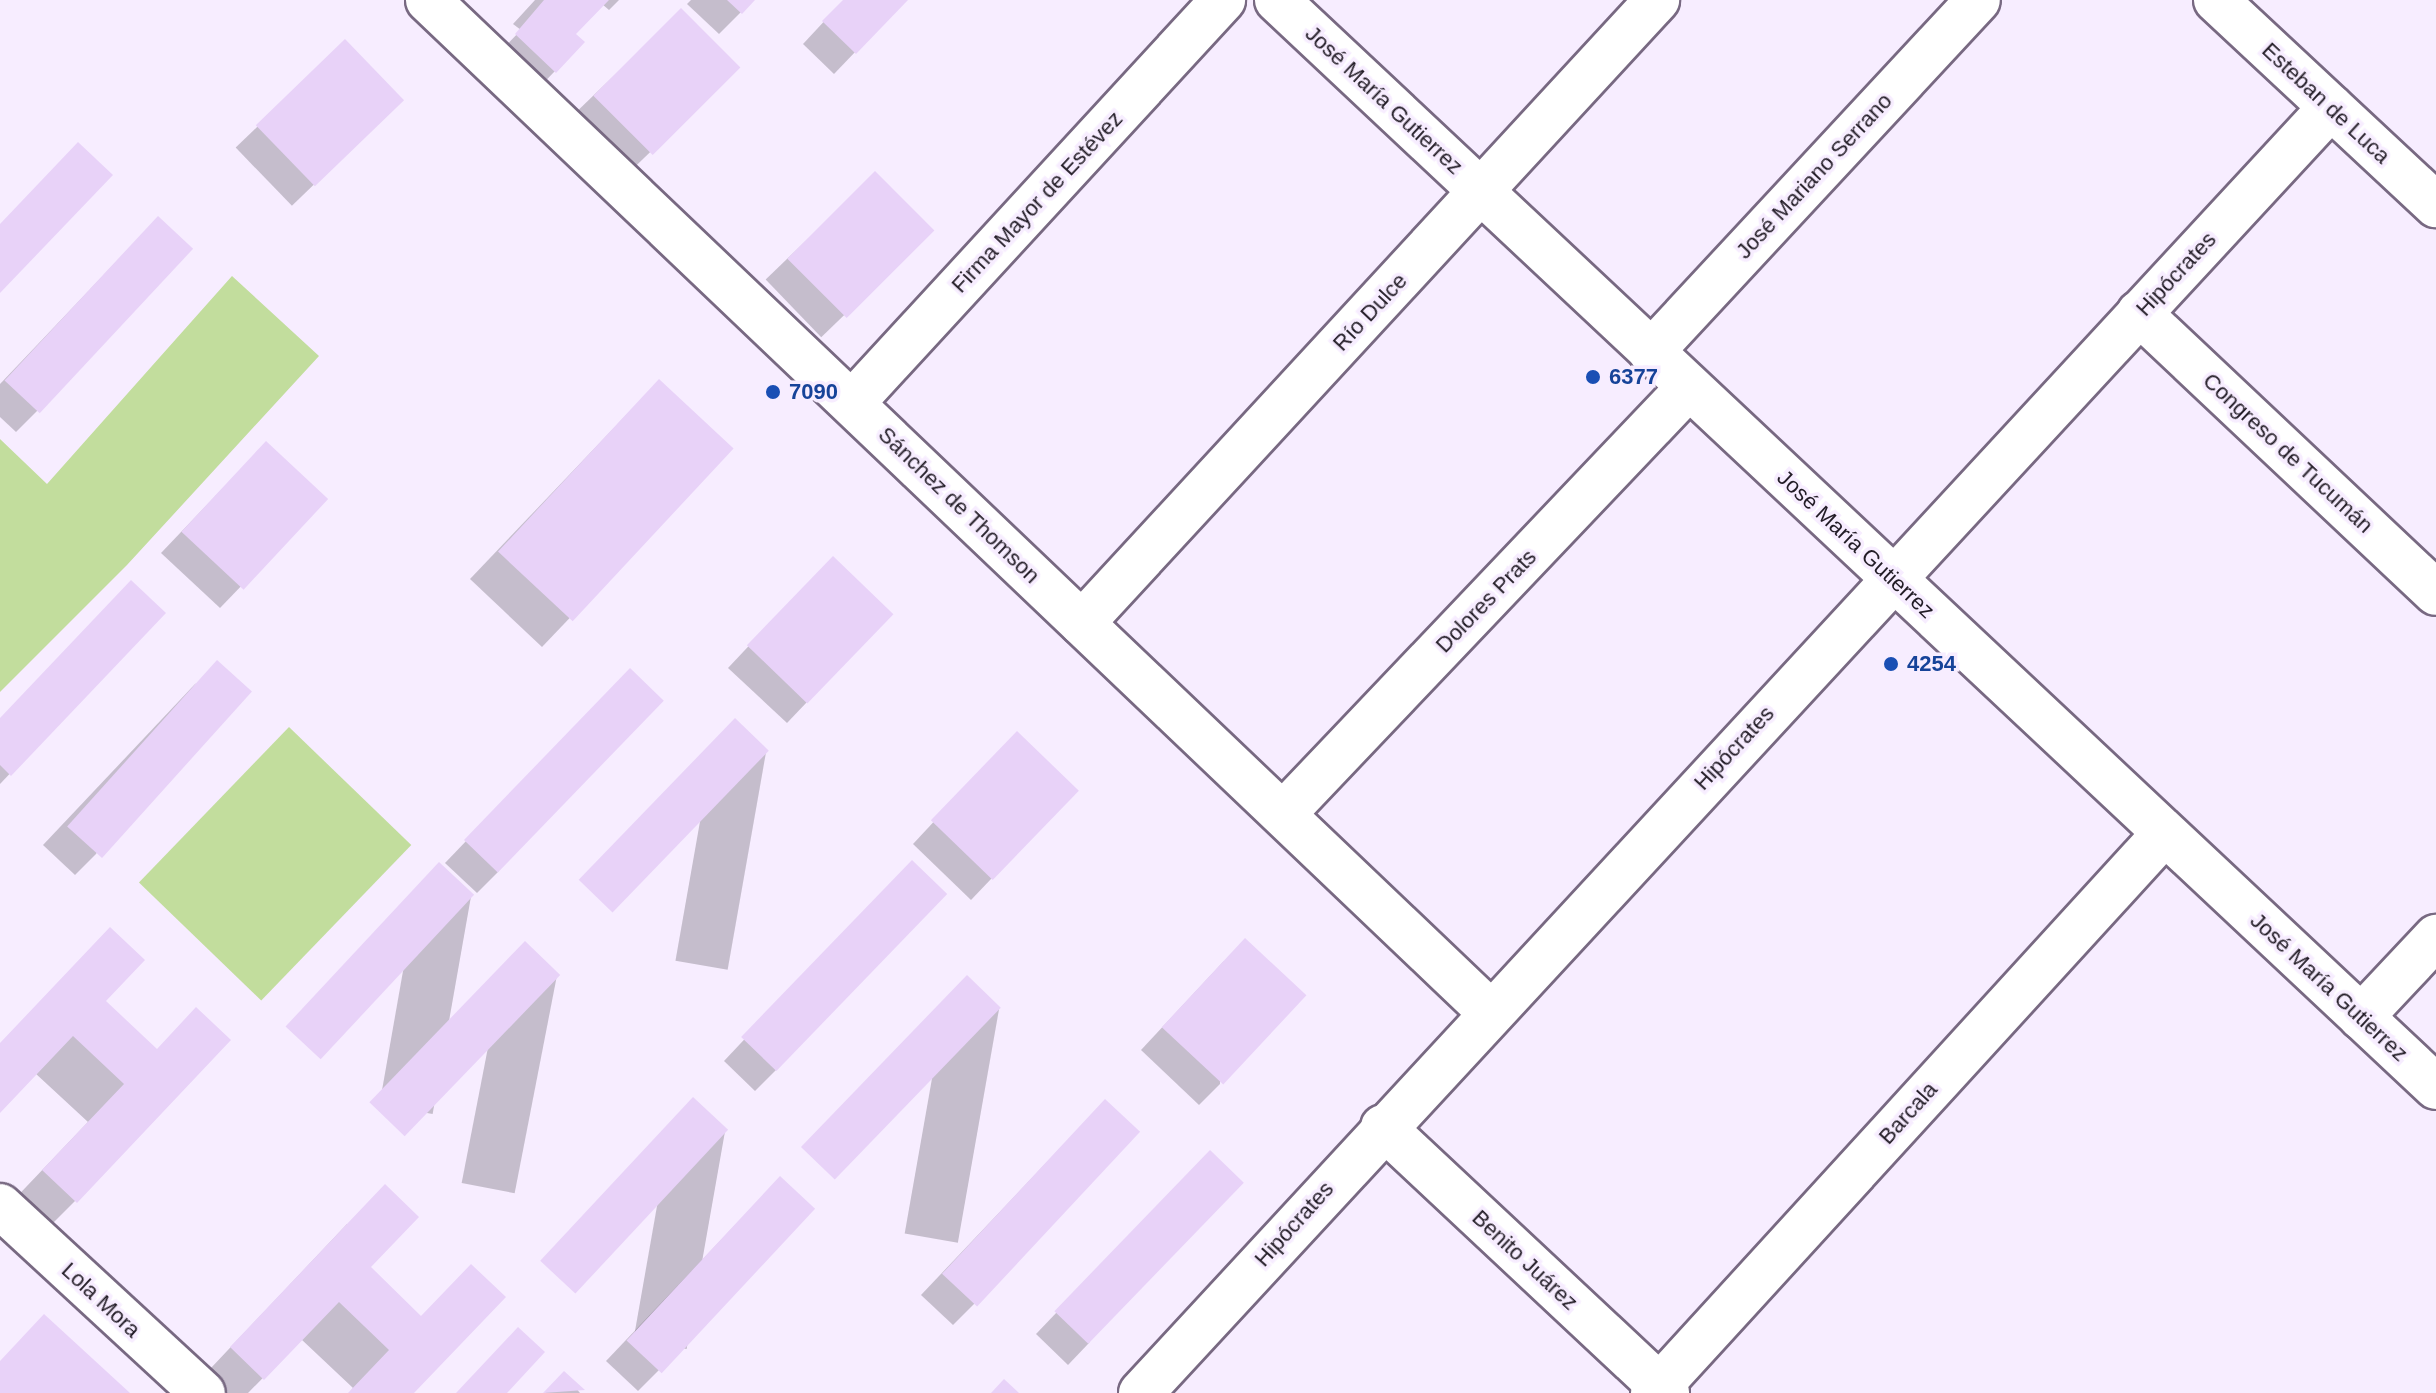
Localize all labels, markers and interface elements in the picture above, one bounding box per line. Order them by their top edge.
street label: José María Gutierrez [1300,20,1468,180]
street label: Esteban de Luca [2257,37,2395,169]
street label: José Mariano Serrano [1731,88,1897,264]
street label: Firma Mayor de Estévez [946,106,1128,298]
street label: Hipócrates [2130,227,2222,321]
street label: Río Dulce [1327,268,1413,356]
place label: 6377 [1609,364,1658,390]
street label: Congreso de Tucumán [2197,367,2379,539]
marker: 6377 [1584,368,1602,386]
place label: 7090 [789,379,838,405]
marker: 7090 [764,383,782,401]
street label: Sánchez de Thomson [873,421,1045,589]
street label: José María Gutierrez [1772,464,1940,624]
street label: Dolores Prats [1430,544,1542,658]
place label: 4254 [1907,651,1956,677]
marker: 4254 [1882,655,1900,673]
street label: Hipócrates [1688,701,1780,795]
street label: José María Gutierrez [2245,907,2413,1067]
street label: Barcala [1873,1076,1943,1150]
street label: Hipócrates [1249,1176,1339,1272]
street label: Benito Juárez [1467,1204,1583,1316]
street label: Lola Mora [56,1257,146,1343]

